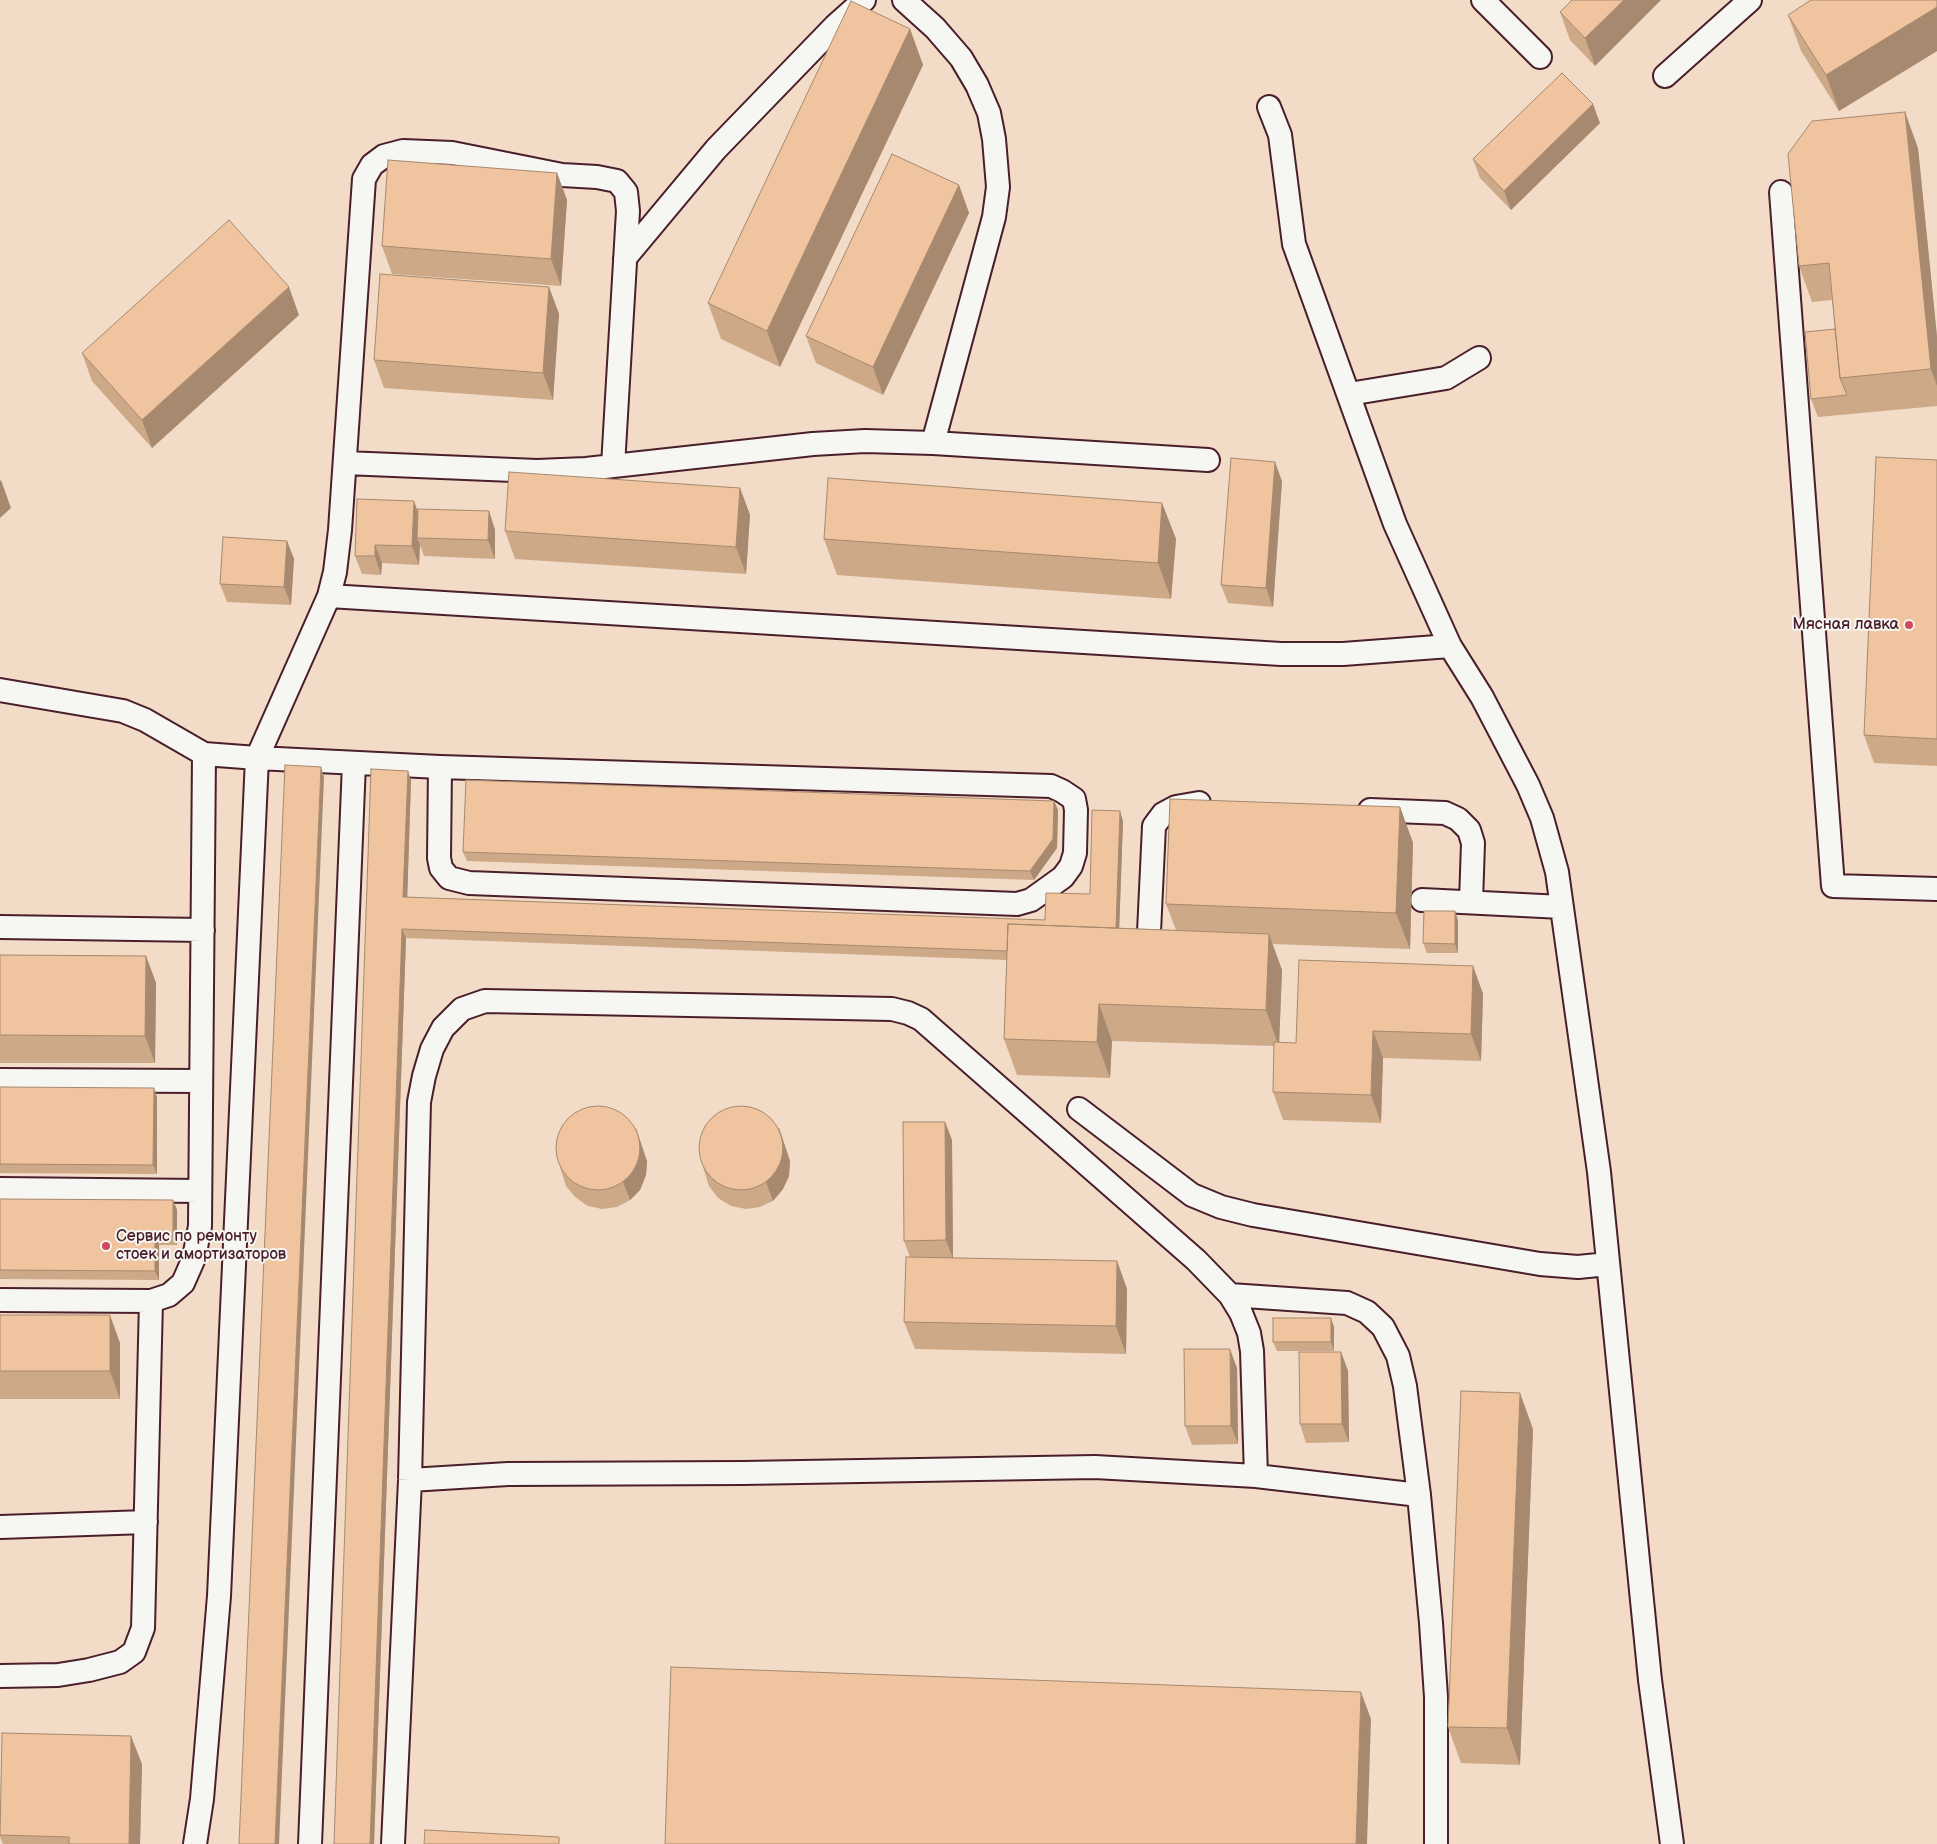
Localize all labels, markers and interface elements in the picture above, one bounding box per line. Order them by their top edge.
place label: Мясная лавка [1793,615,1899,635]
marker: Мясная лавка [1903,619,1915,631]
place label: Сервис по ремонту стоек и амортизаторов [116,1227,286,1265]
marker: Сервис по ремонту стоек и амортизаторов [100,1240,112,1252]

